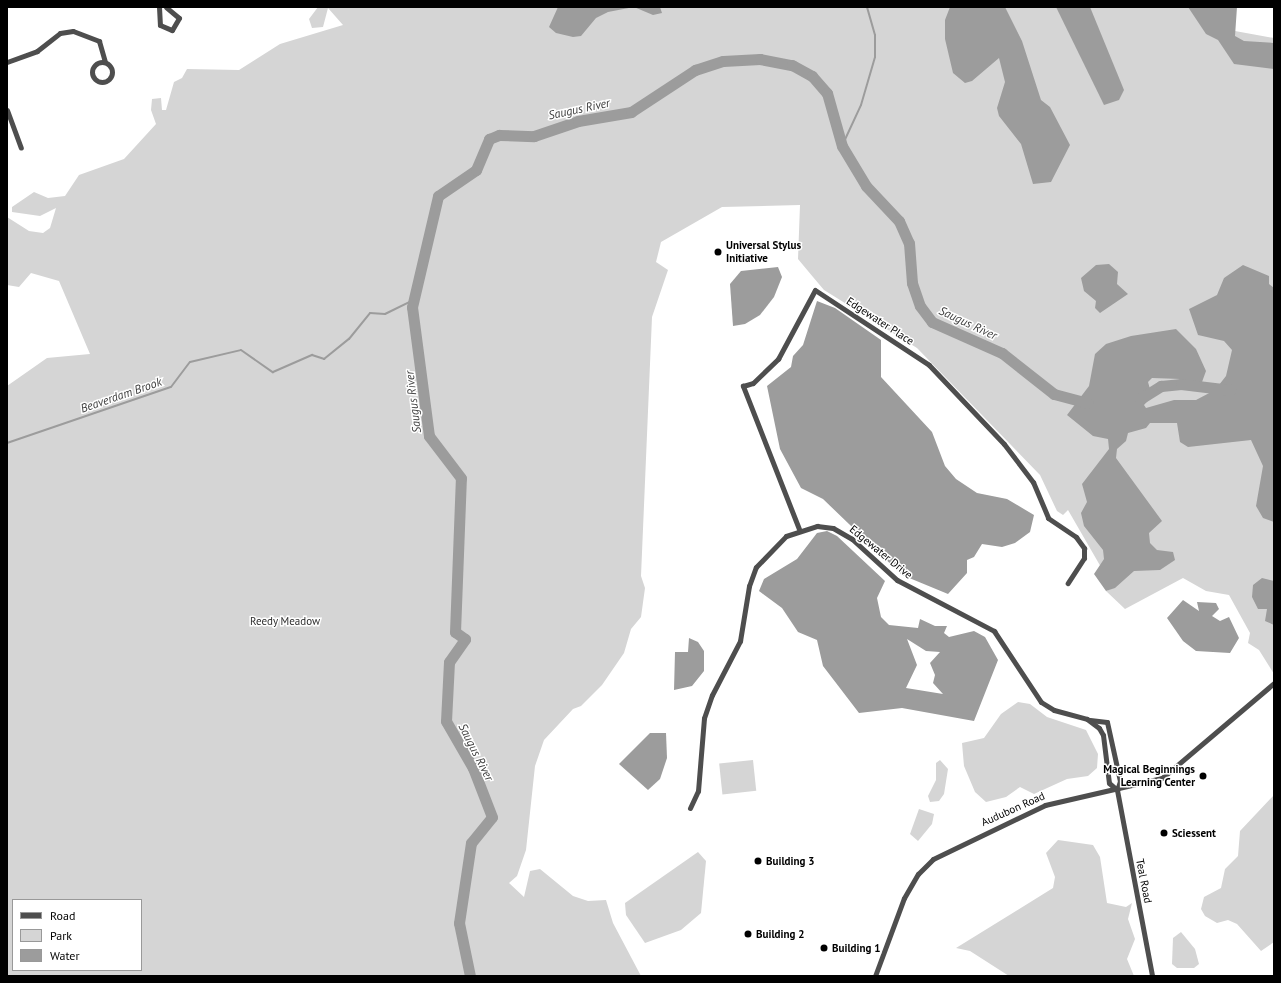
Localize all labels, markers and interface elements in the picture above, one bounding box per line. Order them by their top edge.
water label: Saugus River [547,95,611,123]
place label: Universal Stylus Initiative [726,239,801,265]
marker: Universal Stylus Initiative [713,247,723,257]
street label: Edgewater Place [844,294,916,348]
water label: Saugus River [937,303,999,343]
water label: Saugus River [402,370,424,434]
water label: Beaverdam Brook [78,374,164,416]
street label: Edgewater Drive [847,523,915,581]
park label: Reedy Meadow [250,614,320,628]
water label: Saugus River [455,721,497,783]
place label: Magical Beginnings Learning Center [1103,763,1195,789]
marker: Magical Beginnings Learning Center [1198,771,1208,781]
street label: Audubon Road [979,789,1047,829]
place label: Sciessent [1172,826,1216,840]
marker: Sciessent [1159,828,1169,838]
place label: Building 3 [766,854,814,868]
marker: Building 3 [753,856,763,866]
street label: Teal Road [1133,858,1155,904]
legend [12,899,142,971]
text: Road [50,908,75,923]
place label: Building 2 [756,927,804,941]
text: Park [50,928,72,943]
marker: Building 2 [743,929,753,939]
place label: Building 1 [832,941,880,955]
marker: Building 1 [819,943,829,953]
text: Water [50,948,80,963]

